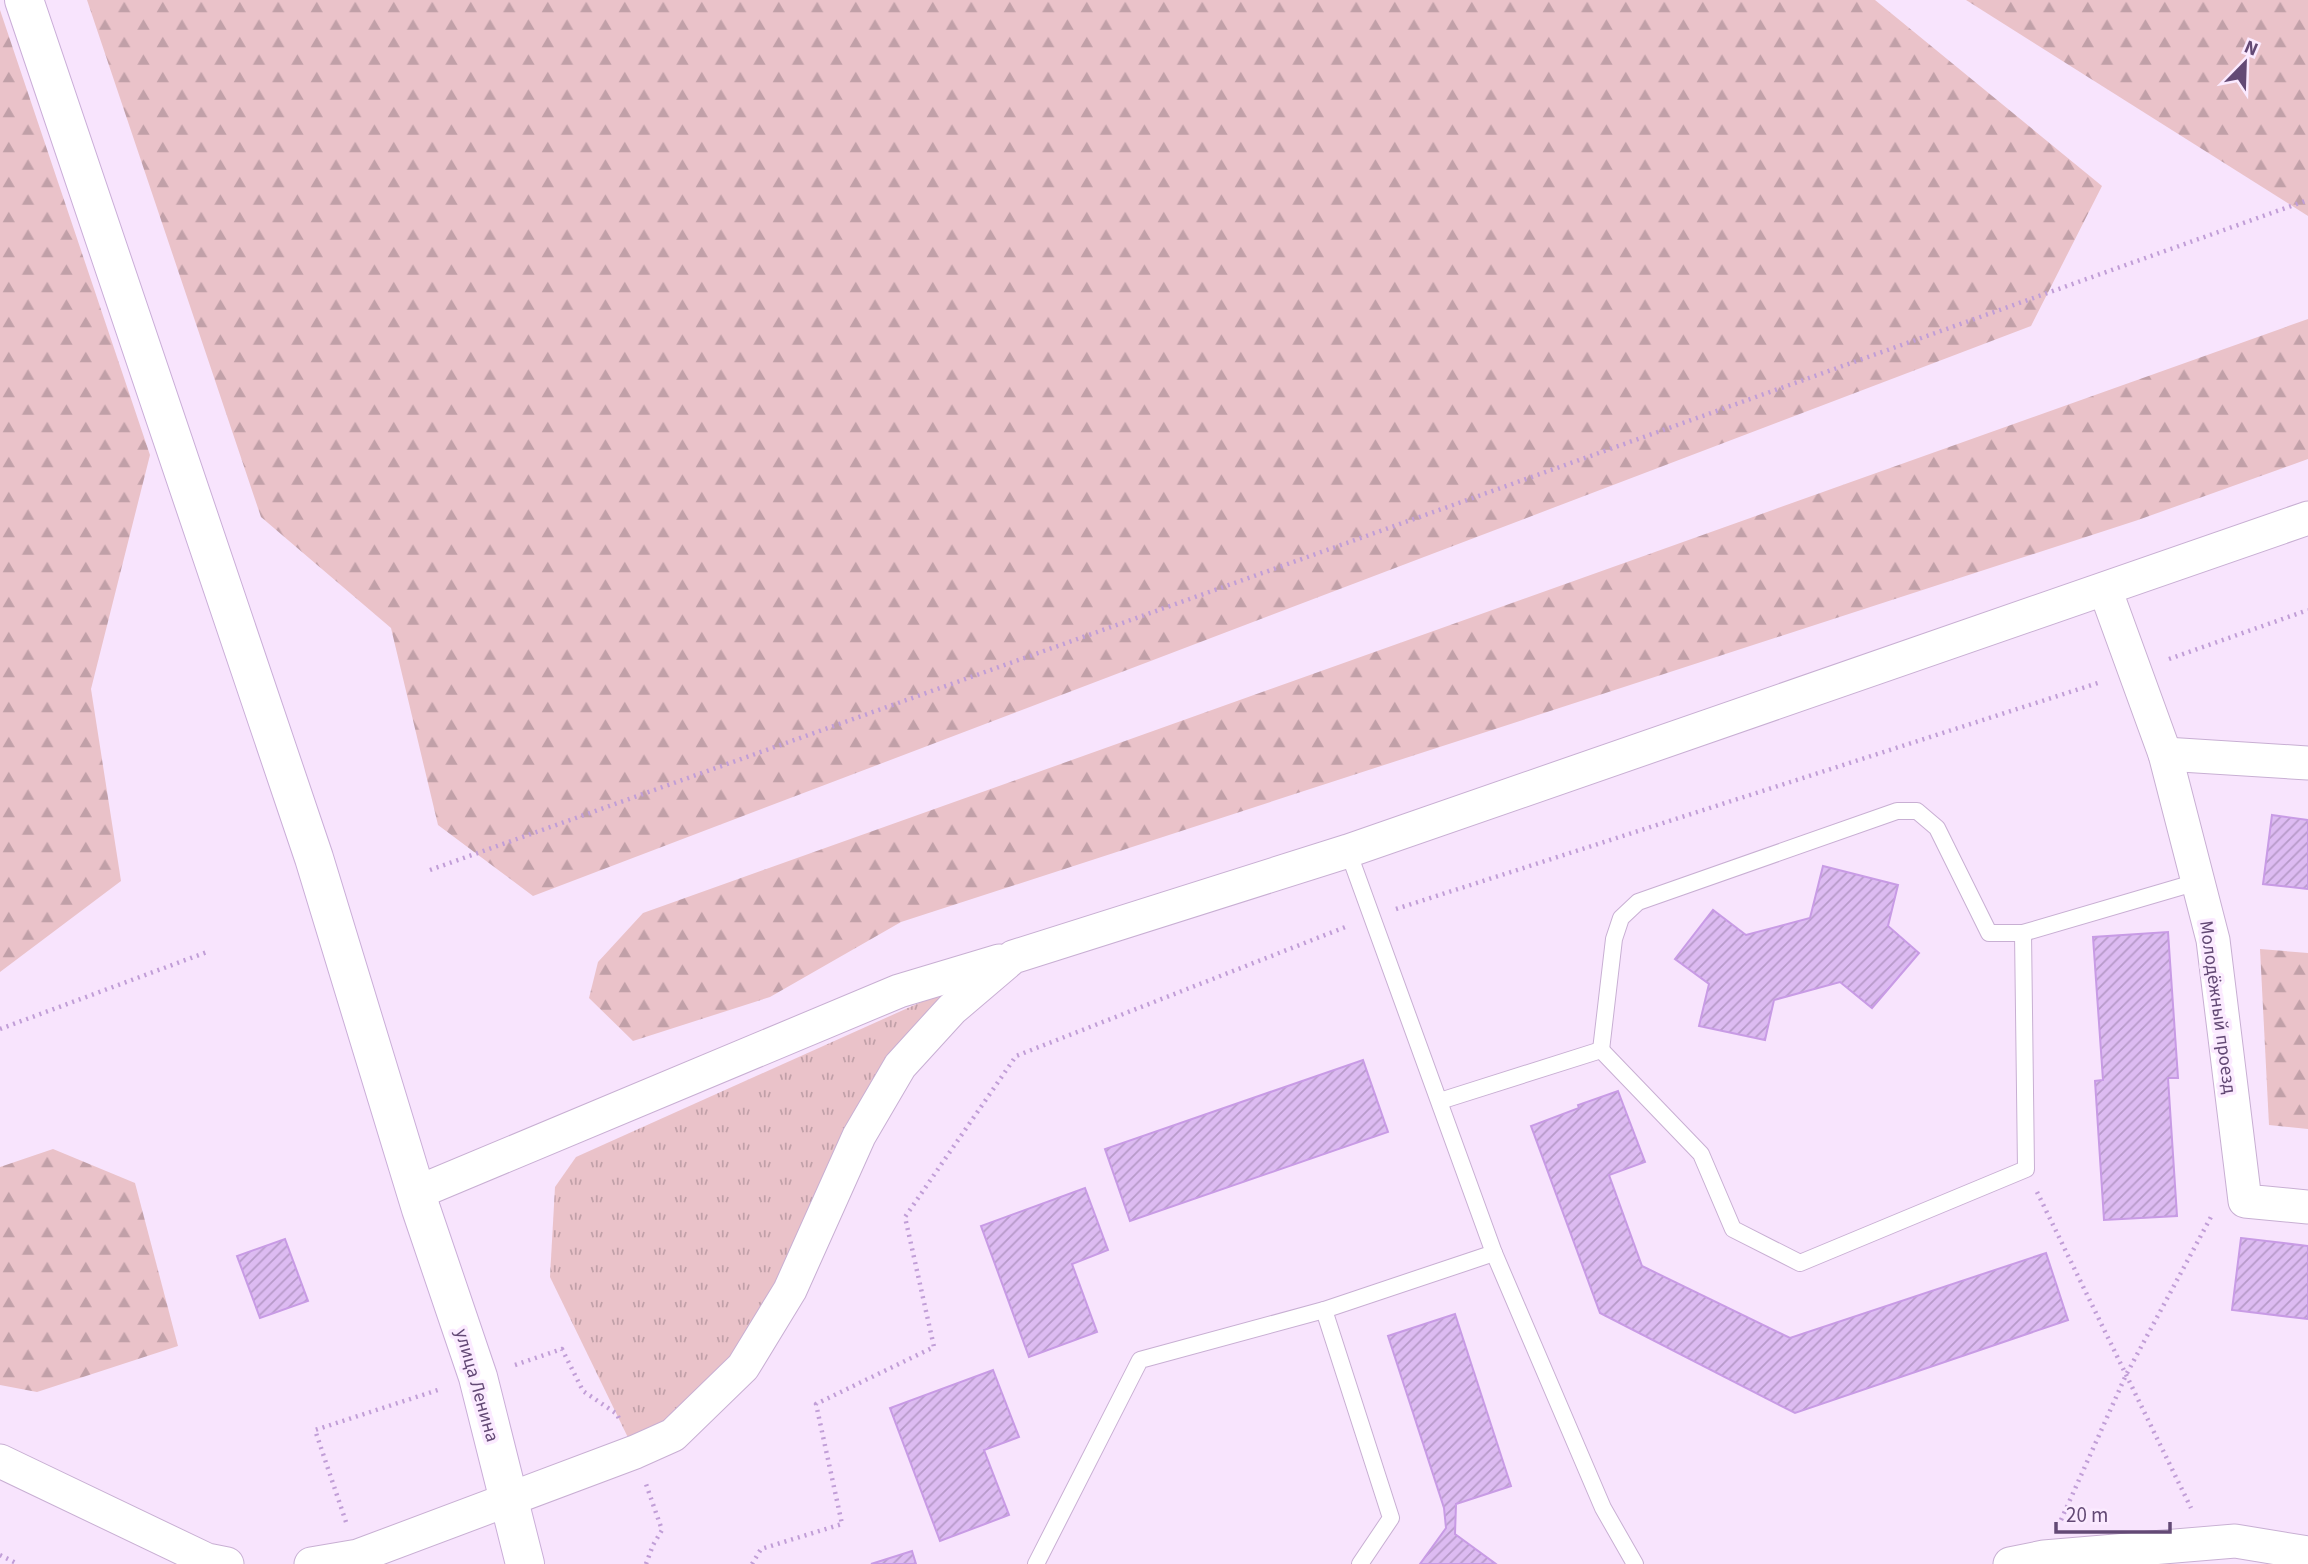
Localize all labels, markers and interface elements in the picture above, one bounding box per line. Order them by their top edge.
north arrow [2210,28,2280,98]
text: N [2240,34,2262,64]
street label: Молодёжный проезд [2192,919,2243,1096]
street label: улица Ленина [448,1326,506,1445]
scale bar [2056,1490,2170,1534]
text: 20 m [2066,1500,2108,1530]

